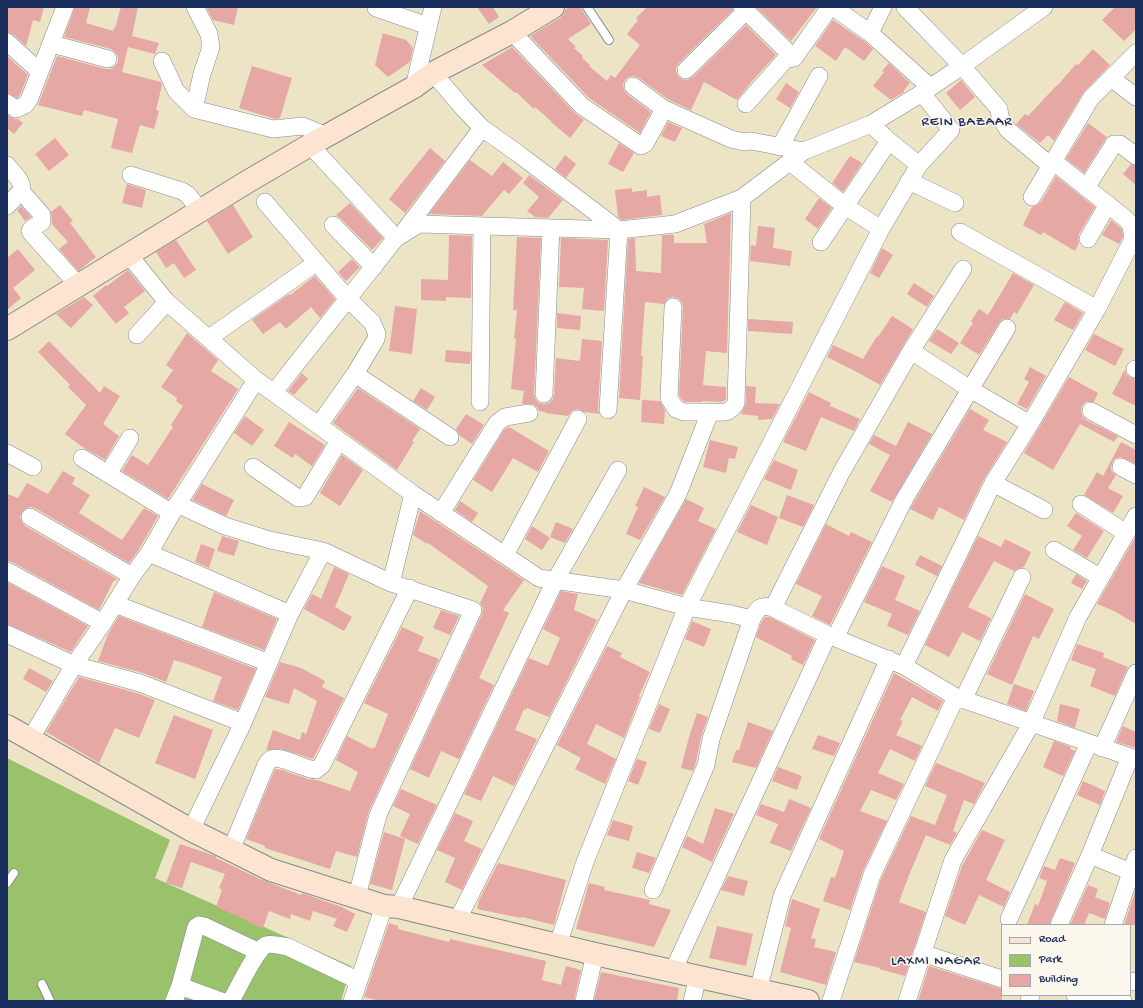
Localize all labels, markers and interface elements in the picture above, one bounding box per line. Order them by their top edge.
district label: REIN BAZAAR [921,115,1013,131]
legend [1001,924,1131,996]
text: Road [1039,933,1065,947]
text: Park [1039,953,1062,967]
district label: LAXMI NAGAR [891,954,981,970]
text: Building [1039,973,1078,987]

